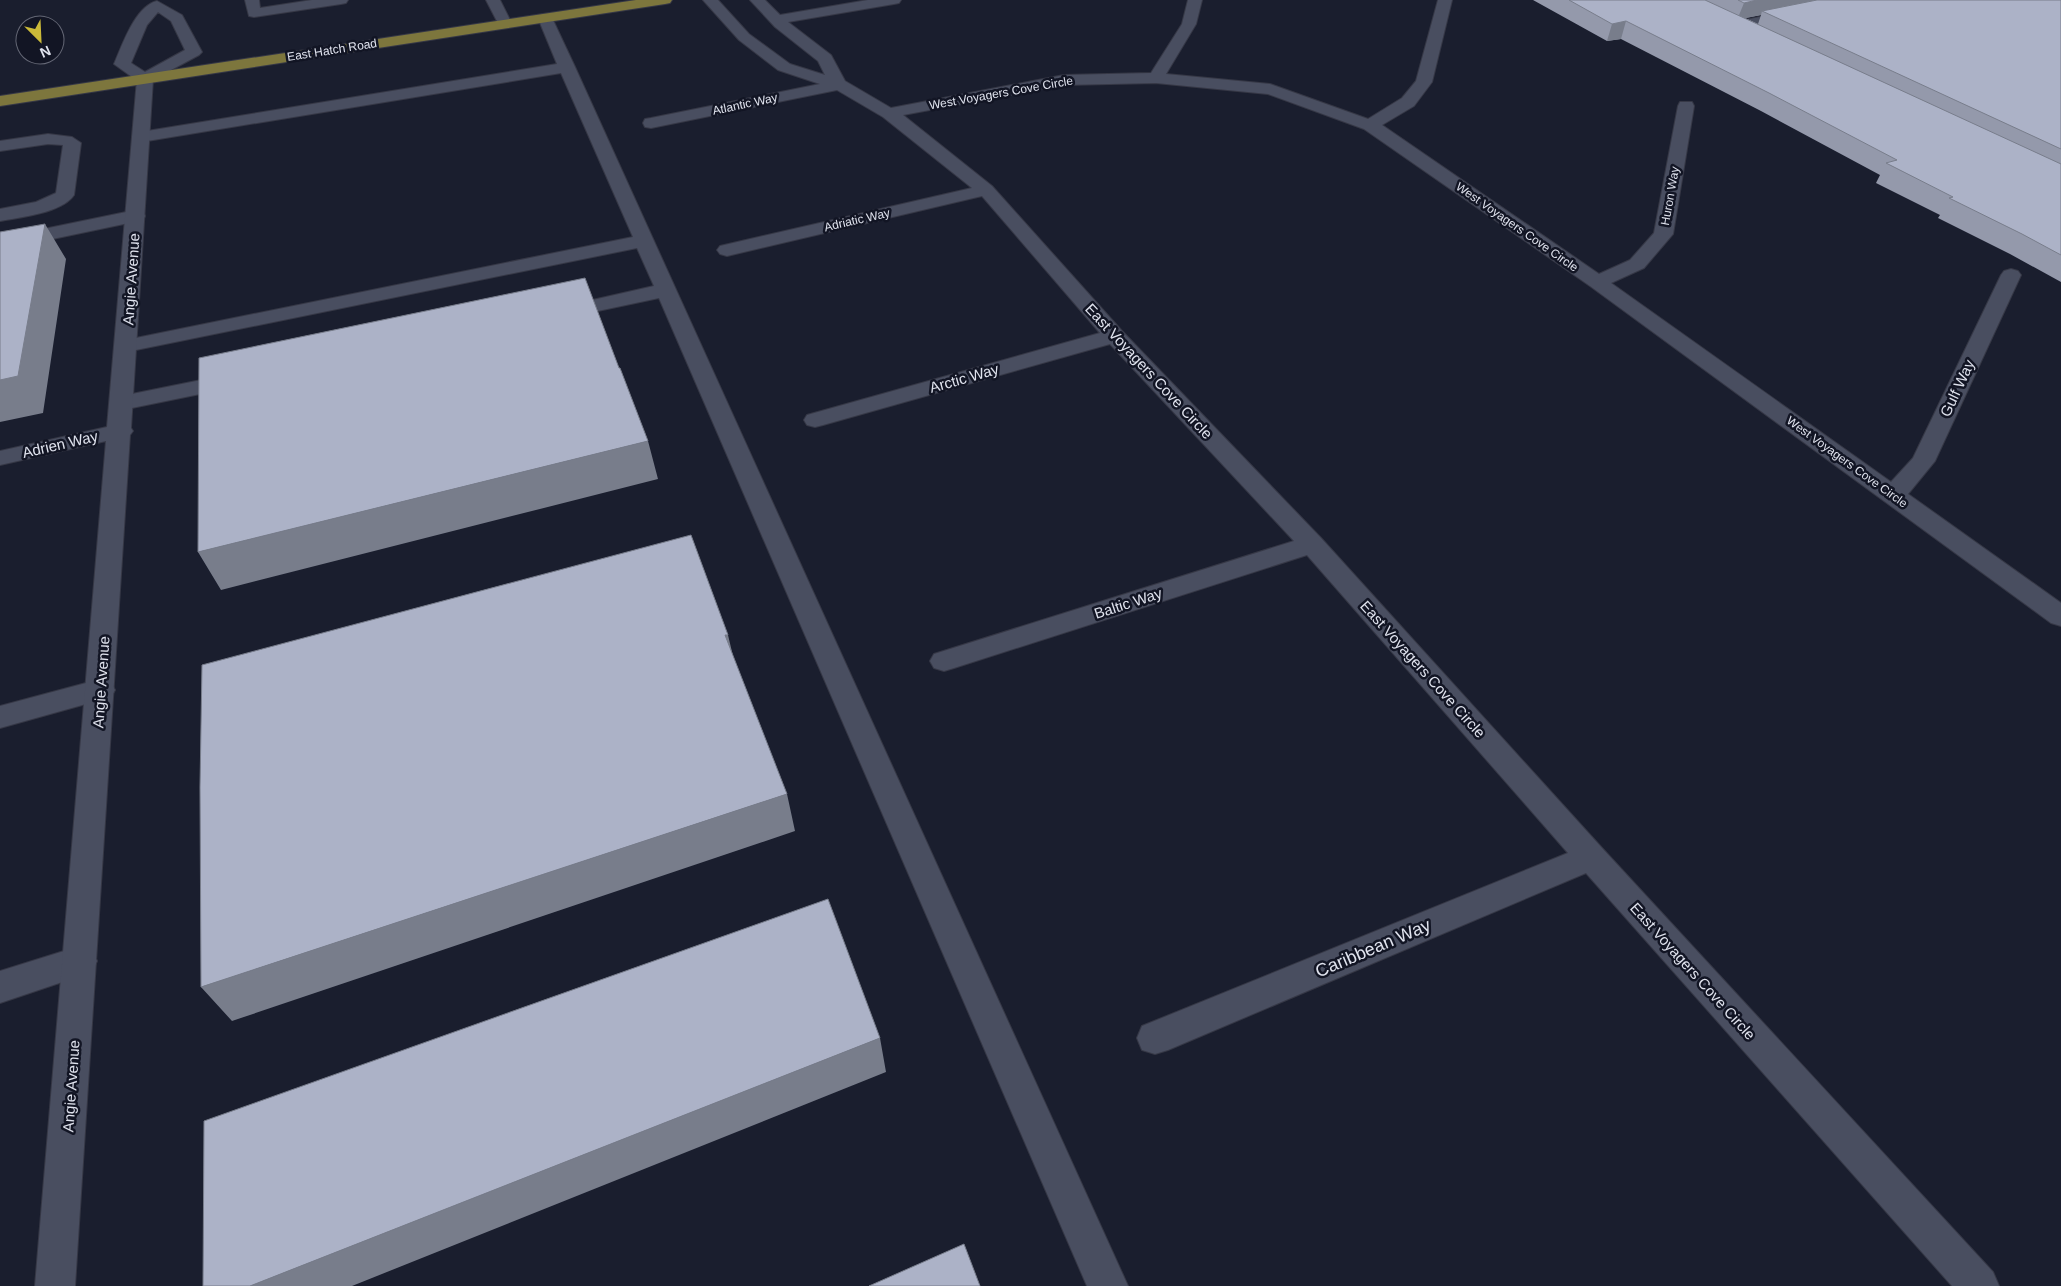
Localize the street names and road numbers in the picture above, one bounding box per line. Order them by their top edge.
street label: East Hatch Road [286,36,378,64]
street label: West Voyagers Cove Circle [928,73,1074,113]
street label: Atlantic Way [711,90,779,118]
street label: Huron Way [1658,165,1682,227]
street label: West Voyagers Cove Circle [1453,179,1581,275]
street label: Adriatic Way [823,206,891,234]
street label: Angie Avenue [119,232,143,326]
street label: East Voyagers Cove Circle [1082,300,1216,442]
street label: Gulf Way [1936,356,1978,419]
street label: Arctic Way [927,360,1001,396]
street label: West Voyagers Cove Circle [1784,413,1910,511]
street label: Adrien Way [21,427,100,461]
street label: Baltic Way [1092,584,1165,622]
street label: East Voyagers Cove Circle [1357,597,1489,741]
street label: Angie Avenue [89,635,113,729]
street label: East Voyagers Cove Circle [1627,899,1759,1043]
street label: Caribbean Way [1312,915,1434,981]
street label: Angie Avenue [59,1039,83,1133]

